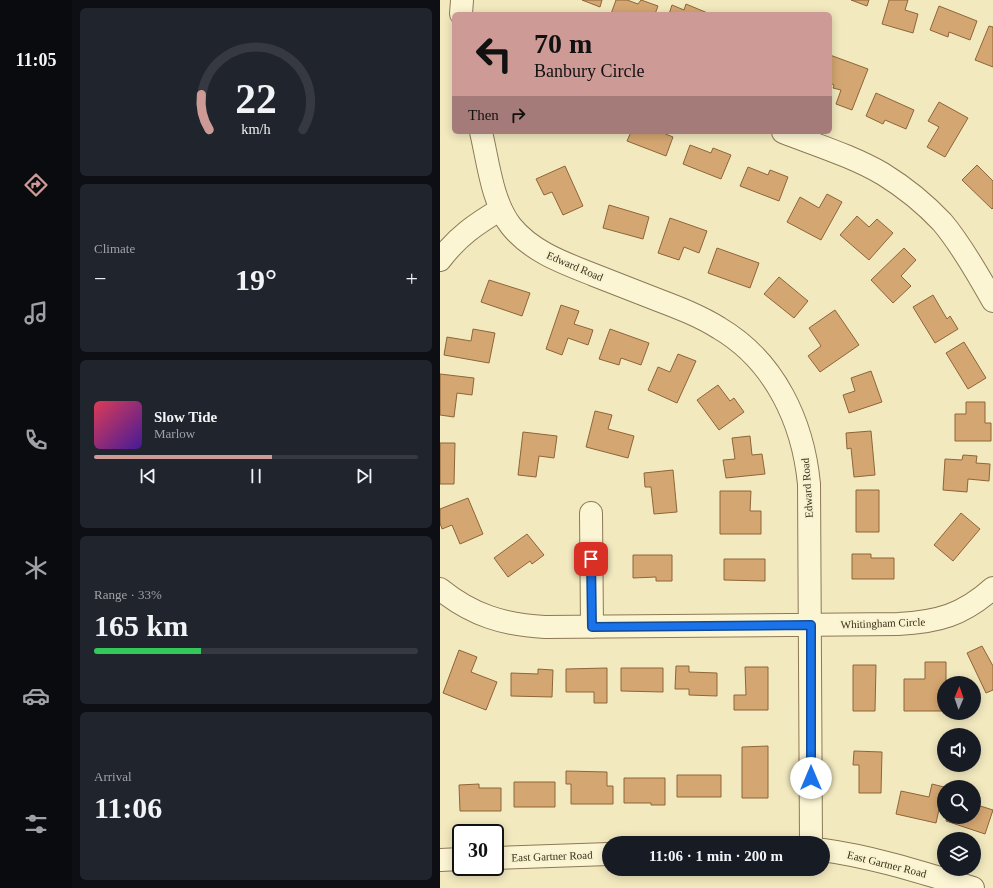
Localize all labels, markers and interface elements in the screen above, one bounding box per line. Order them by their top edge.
icon: left [468,28,520,80]
text: 70 m [534,28,592,59]
text: 11:05 [15,50,57,70]
text: Banbury Circle [534,61,644,81]
text: 22 [235,76,277,122]
icon: right [507,104,529,126]
text: Then [468,107,499,123]
text: km/h [241,121,271,137]
icon: directions [22,171,50,199]
text: Climate [94,241,135,256]
street label: Edward Road [545,249,605,283]
text: 19° [235,263,277,296]
text: − [94,266,106,291]
text: + [406,266,418,291]
icon: music [22,299,50,327]
text: Slow Tide [154,409,217,425]
icon: phone [22,426,50,454]
text: Marlow [154,426,195,441]
street label: Edward Road [799,457,815,518]
icon: previous [137,465,159,487]
icon: pause [245,465,267,487]
icon: next [353,465,375,487]
pin [574,542,608,576]
icon: arrive [580,548,602,570]
icon: climate [22,554,50,582]
text: Range · 33% [94,587,162,602]
text: 165 km [94,609,188,642]
street label: Whitingham Circle [841,616,926,630]
north arrow [937,676,981,720]
map controls [937,676,981,876]
icon: car [22,682,50,710]
button: sound [937,728,981,772]
position arrow [790,757,832,799]
text: Arrival [94,769,132,784]
button: search [937,780,981,824]
text: 11:06 [94,791,162,824]
icon: filters [22,810,50,838]
speed limit sign: 30 [452,824,504,876]
button: layers [937,832,981,876]
text: 11:06 · 1 min · 200 m [649,848,783,864]
street label: East Gartner Road [846,848,928,880]
street label: East Gartner Road [511,849,593,863]

